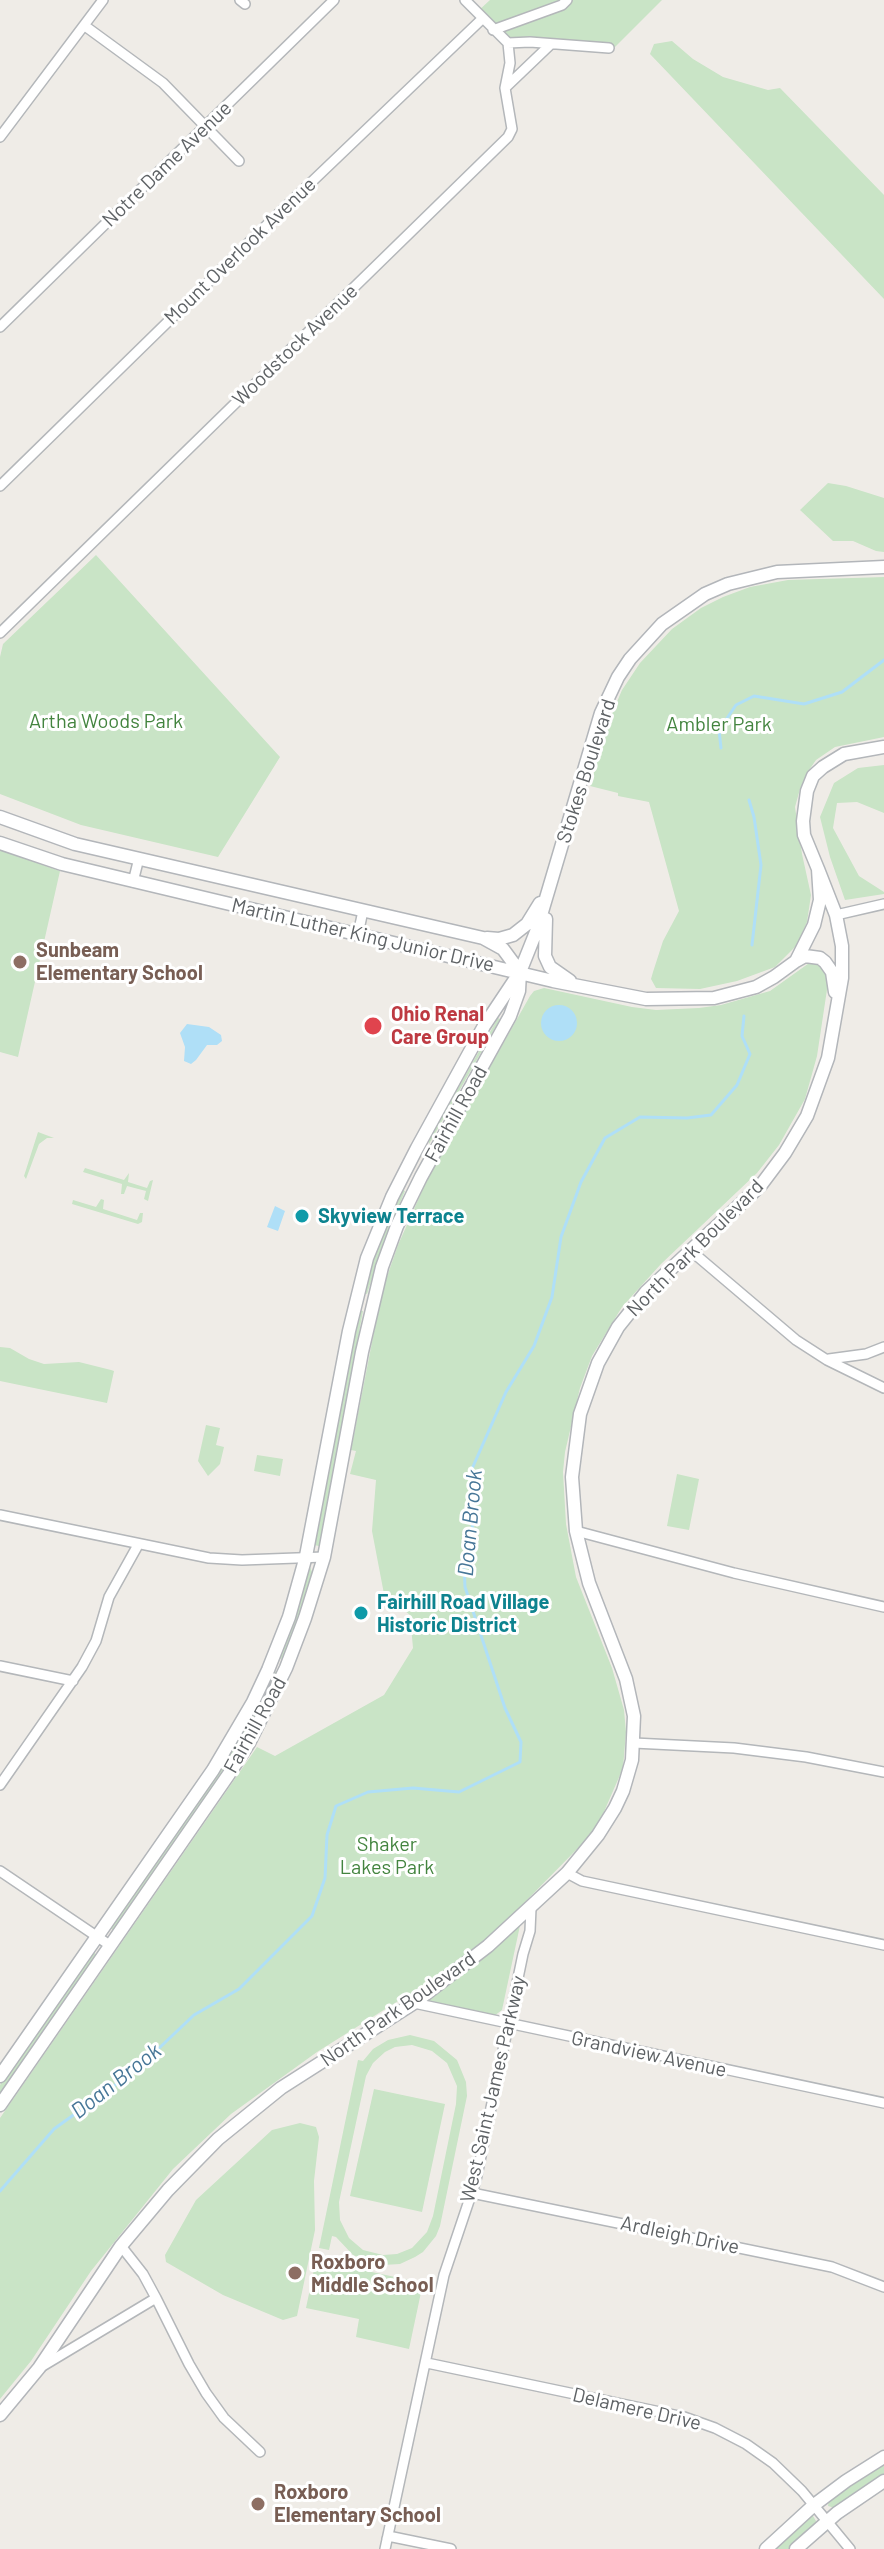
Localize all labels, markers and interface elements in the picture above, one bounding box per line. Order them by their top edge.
street label: Notre Dame Avenue [97,96,237,232]
street label: Mount Overlook Avenue [159,172,321,330]
street label: Woodstock Avenue [227,279,363,411]
street label: Stokes Boulevard [551,696,621,846]
park label: Artha Woods Park [29,709,183,733]
park label: Ambler Park [666,712,772,736]
street label: Martin Luther King Junior Drive [229,893,497,977]
place label: Sunbeam Elementary School [36,938,203,985]
marker: Sunbeam Elementary School [11,953,29,971]
place label: Ohio Renal Care Group [391,1002,489,1049]
marker: Ohio Renal Care Group [362,1015,384,1037]
street label: Fairhill Road [420,1062,492,1166]
street label: North Park Boulevard [621,1174,769,1322]
place label: Skyview Terrace [318,1204,464,1228]
marker: Skyview Terrace [293,1207,311,1225]
water label: Doan Brook [452,1468,488,1578]
place label: Fairhill Road Village Historic District [377,1590,549,1637]
marker: Fairhill Road Village Historic District [352,1604,370,1622]
street label: Fairhill Road [219,1673,291,1777]
park label: Shaker Lakes Park [340,1832,434,1879]
street label: North Park Boulevard [316,1946,480,2072]
street label: West Saint James Parkway [455,1973,531,2205]
street label: Grandview Avenue [569,2026,729,2082]
water label: Doan Brook [66,2038,166,2124]
street label: Ardleigh Drive [619,2211,741,2259]
place label: Roxboro Middle School [311,2250,434,2297]
marker: Roxboro Middle School [286,2264,304,2282]
street label: Delamere Drive [570,2383,704,2435]
place label: Roxboro Elementary School [274,2480,441,2527]
marker: Roxboro Elementary School [249,2495,267,2513]

